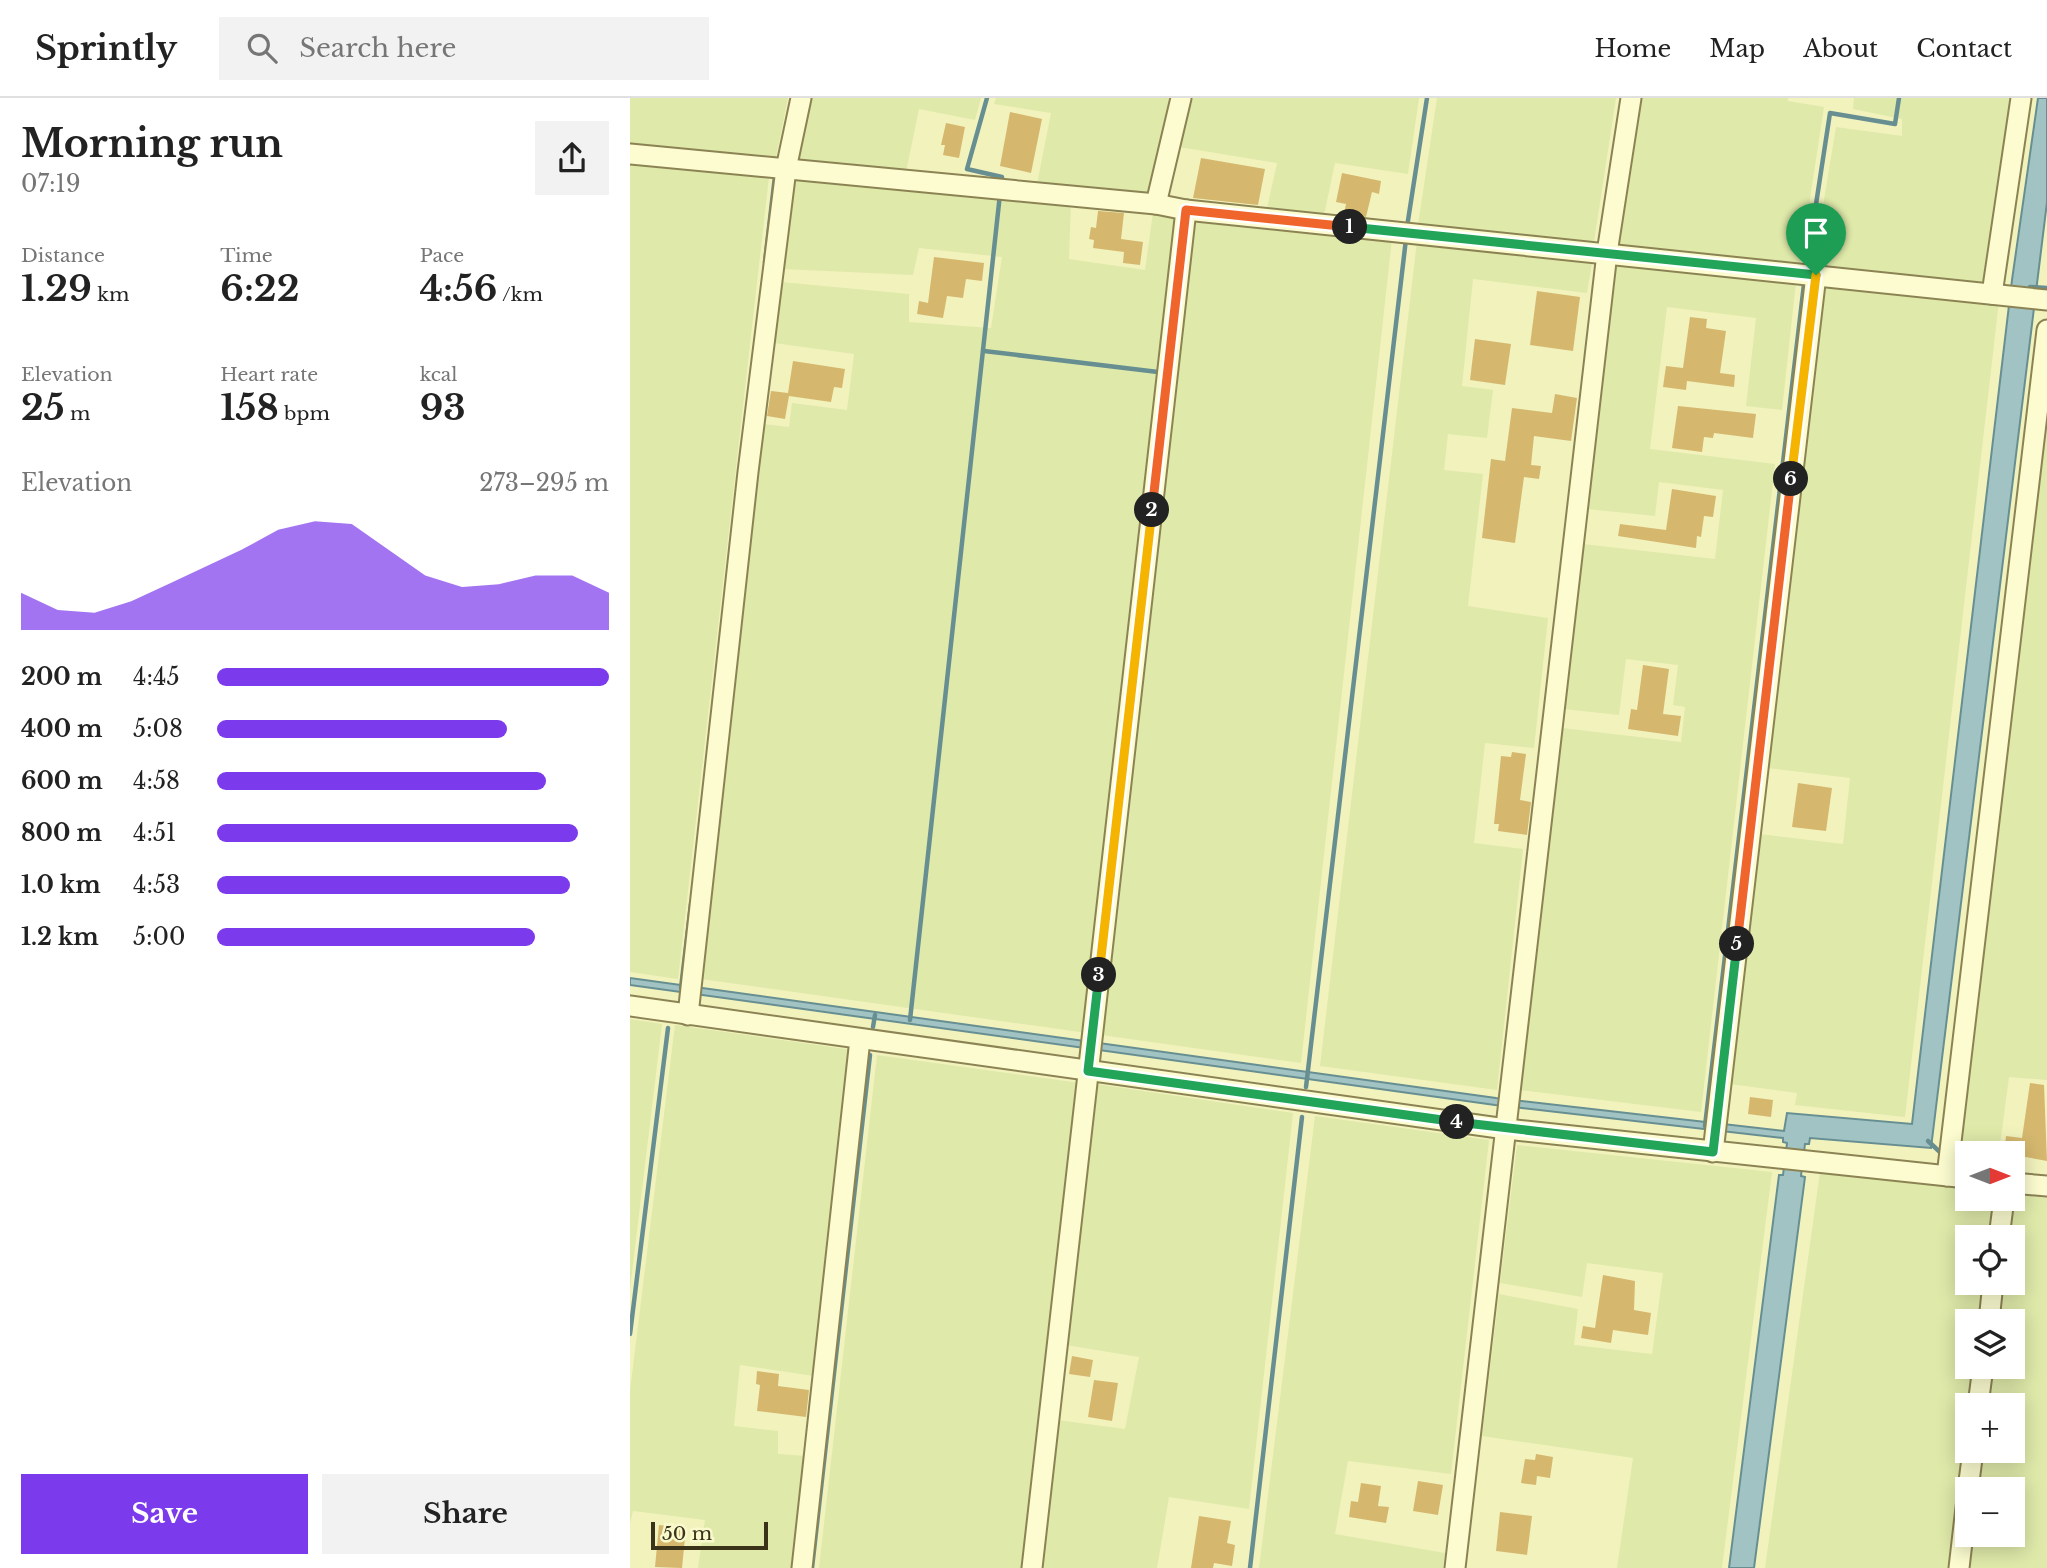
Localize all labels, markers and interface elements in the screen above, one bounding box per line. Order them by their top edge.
search box [219,17,709,80]
text: Sprintly [35,28,177,69]
icon: search [243,29,281,67]
text: Search here [299,32,456,64]
text: Home [1595,34,1671,63]
text: Map [1709,34,1765,63]
text: About [1803,34,1878,63]
text: Contact [1916,34,2012,63]
text: Morning run [21,120,283,167]
button: share [535,121,609,195]
text: 07:19 [21,170,81,198]
pin [1786,203,1846,275]
pin: 1 [1332,209,1368,244]
icon: arrive [1797,214,1835,252]
text: 1 [1345,215,1354,238]
text: Distance [21,244,105,267]
text: Time [220,244,273,267]
text: Pace [420,244,464,267]
text: 1.29 [21,267,92,310]
text: 6:22 [220,267,299,310]
text: 4:56 [420,267,497,310]
text: km [92,283,129,306]
text: /km [497,283,543,306]
text: Elevation [21,363,113,386]
text: Heart rate [220,363,318,386]
text: kcal [420,363,458,386]
text: 25 [21,386,65,429]
text: 158 [220,386,279,429]
text: 93 [420,386,466,429]
text: m [65,402,90,425]
text: bpm [279,402,330,425]
pin: 6 [1774,462,1808,496]
text: 6 [1784,467,1797,490]
text: Elevation [21,469,132,497]
text: 273–295 m [479,469,609,497]
pin: 2 [1134,492,1170,528]
text: 2 [1145,498,1158,521]
text: 200 m [21,663,102,691]
text: 4:45 [133,663,180,691]
text: 400 m [21,715,103,743]
text: 5:08 [133,715,183,743]
text: 600 m [21,767,103,795]
text: 4:58 [133,767,180,795]
text: 800 m [21,819,102,847]
text: 4:51 [133,819,176,847]
text: 1.0 km [21,871,101,899]
text: 4:53 [133,871,180,899]
text: 1.2 km [21,923,99,951]
text: 5:00 [133,923,185,951]
pin: 5 [1720,926,1754,962]
text: 5 [1731,932,1742,955]
pin: 3 [1082,958,1116,992]
text: 3 [1092,963,1105,986]
pin: 4 [1440,1104,1474,1140]
text: 4 [1450,1110,1463,1133]
north arrow [1955,1141,2025,1211]
map controls [1955,1141,2025,1547]
button: locate [1955,1225,2025,1295]
button: layers [1955,1309,2025,1379]
button: + [1955,1393,2025,1463]
button: Save [21,1474,308,1554]
button: Share [322,1474,609,1554]
button: − [1955,1477,2025,1547]
scale bar [651,1519,768,1551]
text: 50 m [662,1522,712,1545]

